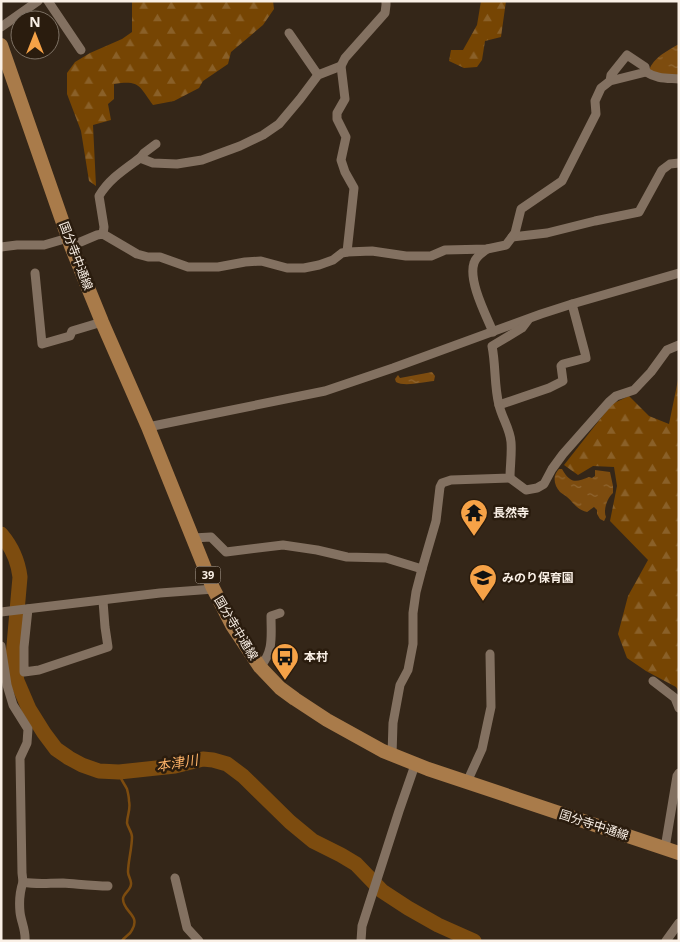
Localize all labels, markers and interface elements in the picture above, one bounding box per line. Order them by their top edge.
north arrow [10,10,60,60]
text: N [29,12,41,31]
street label: 国分寺中通線 [56,219,97,292]
temple icon: 長然寺 [459,498,489,537]
place label: 長然寺 [493,504,529,521]
school or university icon: みのり保育園 [468,563,498,602]
road number: 39 [196,566,220,584]
place label: みのり保育園 [502,569,574,586]
street label: 国分寺中通線 [211,592,262,663]
bus stop icon: 本村 [270,642,300,681]
place label: 本村 [304,648,328,665]
water label: 本津川 [155,750,201,775]
street label: 国分寺中通線 [557,805,631,844]

